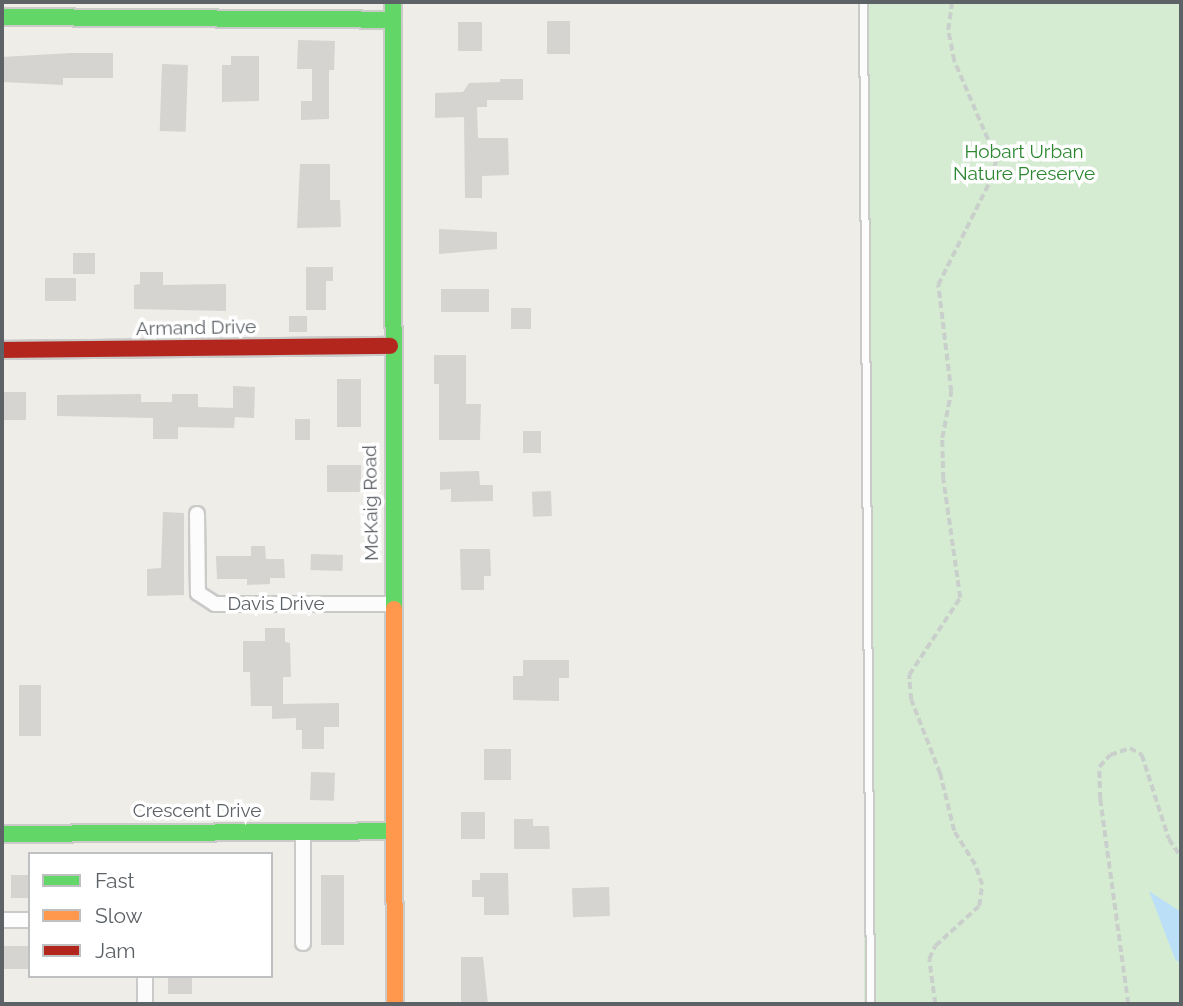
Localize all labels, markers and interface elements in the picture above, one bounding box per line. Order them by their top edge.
park label: Hobart Urban Nature Preserve [953,141,1095,185]
street label: Armand Drive [136,316,256,340]
street label: McKaig Road [359,445,383,561]
street label: Davis Drive [227,593,325,615]
street label: Crescent Drive [133,800,261,822]
legend [28,852,273,978]
text: Fast [95,868,135,893]
text: Slow [95,903,143,928]
text: Jam [95,938,136,963]

